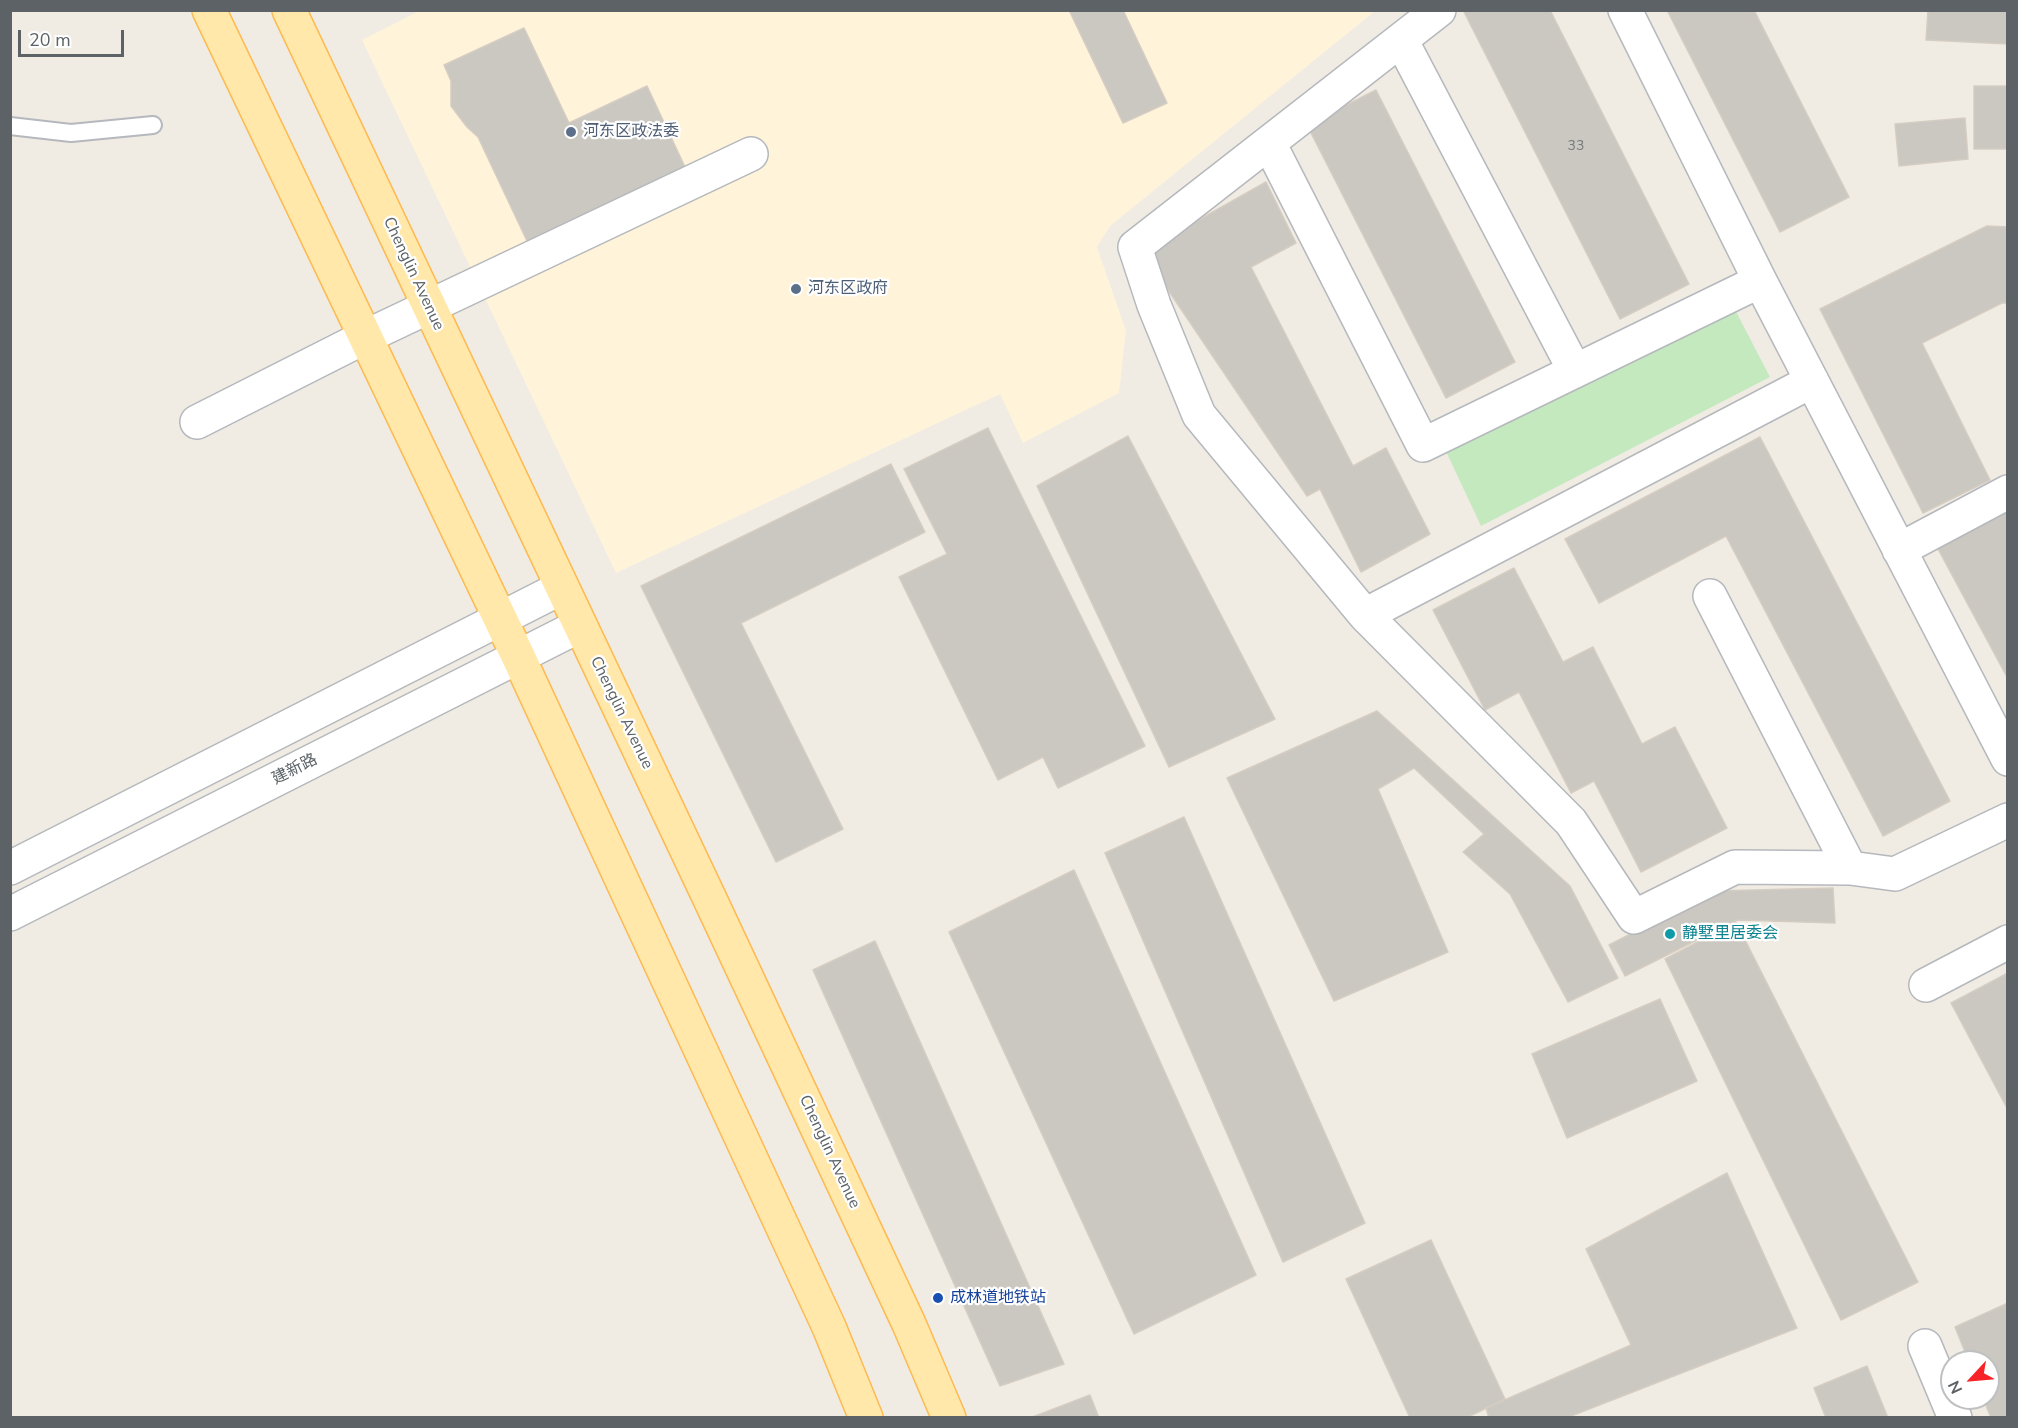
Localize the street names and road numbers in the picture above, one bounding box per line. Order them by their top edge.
street label: Chenglin Avenue [378,214,448,334]
street label: Chenglin Avenue [585,654,657,772]
street label: 建新路 [269,751,321,789]
street label: Chenglin Avenue [794,1092,864,1212]

